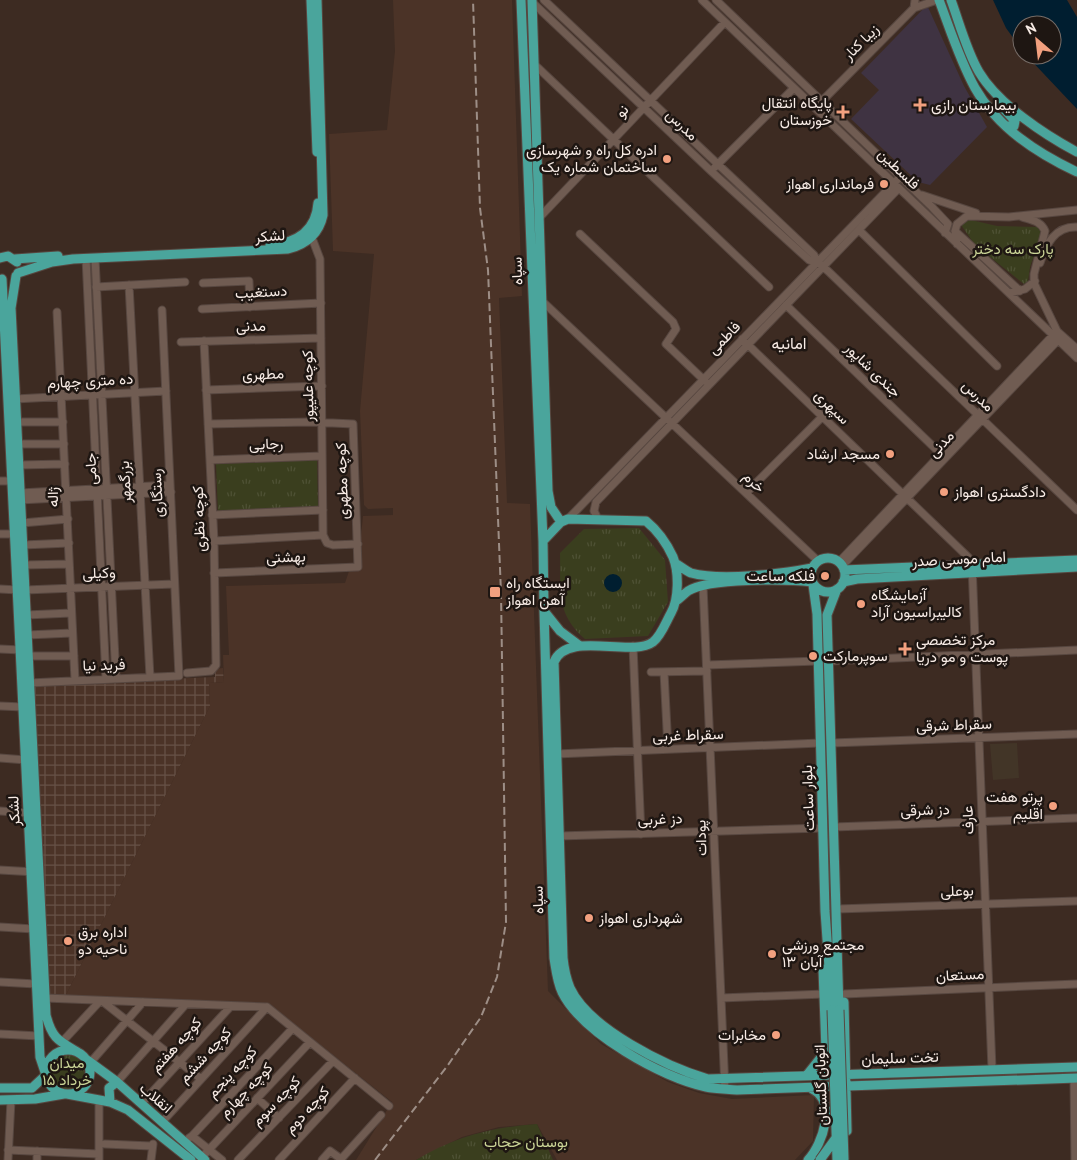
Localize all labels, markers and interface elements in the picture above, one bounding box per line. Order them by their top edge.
north arrow [1012,15,1062,65]
text: N [1023,18,1039,39]
street label: زیبا کنار [838,19,883,65]
place label: پایگاه انتقال خوزستان [762,93,832,129]
place label: بیمارستان رازی [931,95,1016,115]
marker: بیمارستان رازی [913,98,927,112]
street label: نو [611,100,632,121]
street label: مدرس [662,105,702,145]
marker: پایگاه انتقال خوزستان [836,105,850,119]
place label: ادره کل راه و شهرسازی ساختمان شماره یک [526,140,657,176]
street label: فلسطین [874,144,924,194]
marker: ادره کل راه و شهرسازی ساختمان شماره یک [661,153,673,165]
place label: فرمانداری اهواز [785,174,874,194]
marker: فرمانداری اهواز [878,178,890,190]
street label: لشکر [253,225,286,246]
park label: پارک سه دختر [971,239,1054,259]
street label: سپاه [507,256,527,285]
street label: دستغیب [234,281,288,302]
street label: مدنی [236,316,266,336]
street label: فاطمی [703,317,745,359]
district label: امانیه [771,333,807,353]
street label: جندی شاپور [840,338,905,402]
street label: کوچه علیپور [297,350,319,423]
street label: مطهری [242,363,284,385]
street label: ده متری چهارم [46,369,134,393]
street label: مدرس [958,376,998,416]
street label: سپهری [810,385,854,429]
street label: مدنی [923,426,959,462]
street label: رجایی [248,433,284,455]
street label: کوچه مطهری [331,442,353,520]
place label: مسجد ارشاد [807,444,880,463]
marker: مسجد ارشاد [884,448,896,460]
street label: جامی [80,452,102,486]
street label: بزرگمهر [114,460,135,505]
street label: خرم [739,467,769,497]
street label: رستگاری [146,468,168,518]
place label: دادگستری اهواز [953,482,1046,502]
street label: کوچه نظری [188,485,210,552]
street label: ژاله [43,486,62,507]
marker: دادگستری اهواز [938,486,950,498]
street label: بهشتی [266,546,306,568]
street label: امام موسی صدر [910,547,1007,572]
street label: وکیلی [82,562,116,584]
place label: فلکه ساعت [746,566,815,585]
marker: فلکه ساعت [819,570,831,582]
place label: ایستگاه راه آهن اهواز [505,573,570,610]
marker: ایستگاه راه آهن اهواز [488,585,502,599]
place label: آزمایشگاه کالیبراسیون آراد [871,585,962,621]
marker: آزمایشگاه کالیبراسیون آراد [855,598,867,610]
place label: مرکز تخصصی پوست و مو دریا [916,630,1008,667]
marker: مرکز تخصصی پوست و مو دریا [898,642,912,656]
place label: سوپرمارکت [823,646,888,666]
marker: سوپرمارکت [807,650,819,662]
street label: فرید نیا [82,654,126,675]
street label: سقراط شرقی [916,714,992,736]
street label: سقراط غربی [652,724,724,746]
street label: بلوار ساعت [797,765,818,831]
place label: پرتو هفت اقلیم [986,787,1043,824]
street label: لشکر [3,795,24,828]
street label: دز شرقی [900,799,950,821]
marker: پرتو هفت اقلیم [1047,800,1059,812]
street label: عارف [957,805,977,835]
street label: دز غربی [637,808,683,830]
street label: پودات [690,820,712,856]
street label: بوعلی [940,880,974,902]
street label: سپاه [528,885,548,914]
place label: شهرداری اهواز [598,908,683,928]
marker: شهرداری اهواز [583,912,595,924]
place label: اداره برق ناحیه دو [78,922,127,958]
marker: اداره برق ناحیه دو [62,935,74,947]
place label: مجتمع ورزشی ۱۳ آبان [782,935,864,971]
marker: مجتمع ورزشی ۱۳ آبان [766,948,778,960]
street label: مستعان [935,964,985,985]
street label: کوچه هفتم [146,1013,206,1077]
street label: کوچه ششم [174,1023,236,1087]
place label: مخابرات [718,1025,766,1044]
marker: مخابرات [770,1029,782,1041]
street label: کوچه پنجم [203,1041,262,1102]
street label: اتوبان گلستان [810,1044,831,1126]
street label: تخت سلیمان [861,1047,939,1068]
park label: میدان ۱۵ خرداد [42,1053,92,1089]
street label: کوچه چهارم [215,1058,278,1122]
street label: کوچه سوم [247,1071,305,1130]
street label: انقلاب [136,1078,177,1117]
street label: کوچه دوم [280,1082,334,1138]
park label: بوستان حجاب [484,1132,568,1151]

